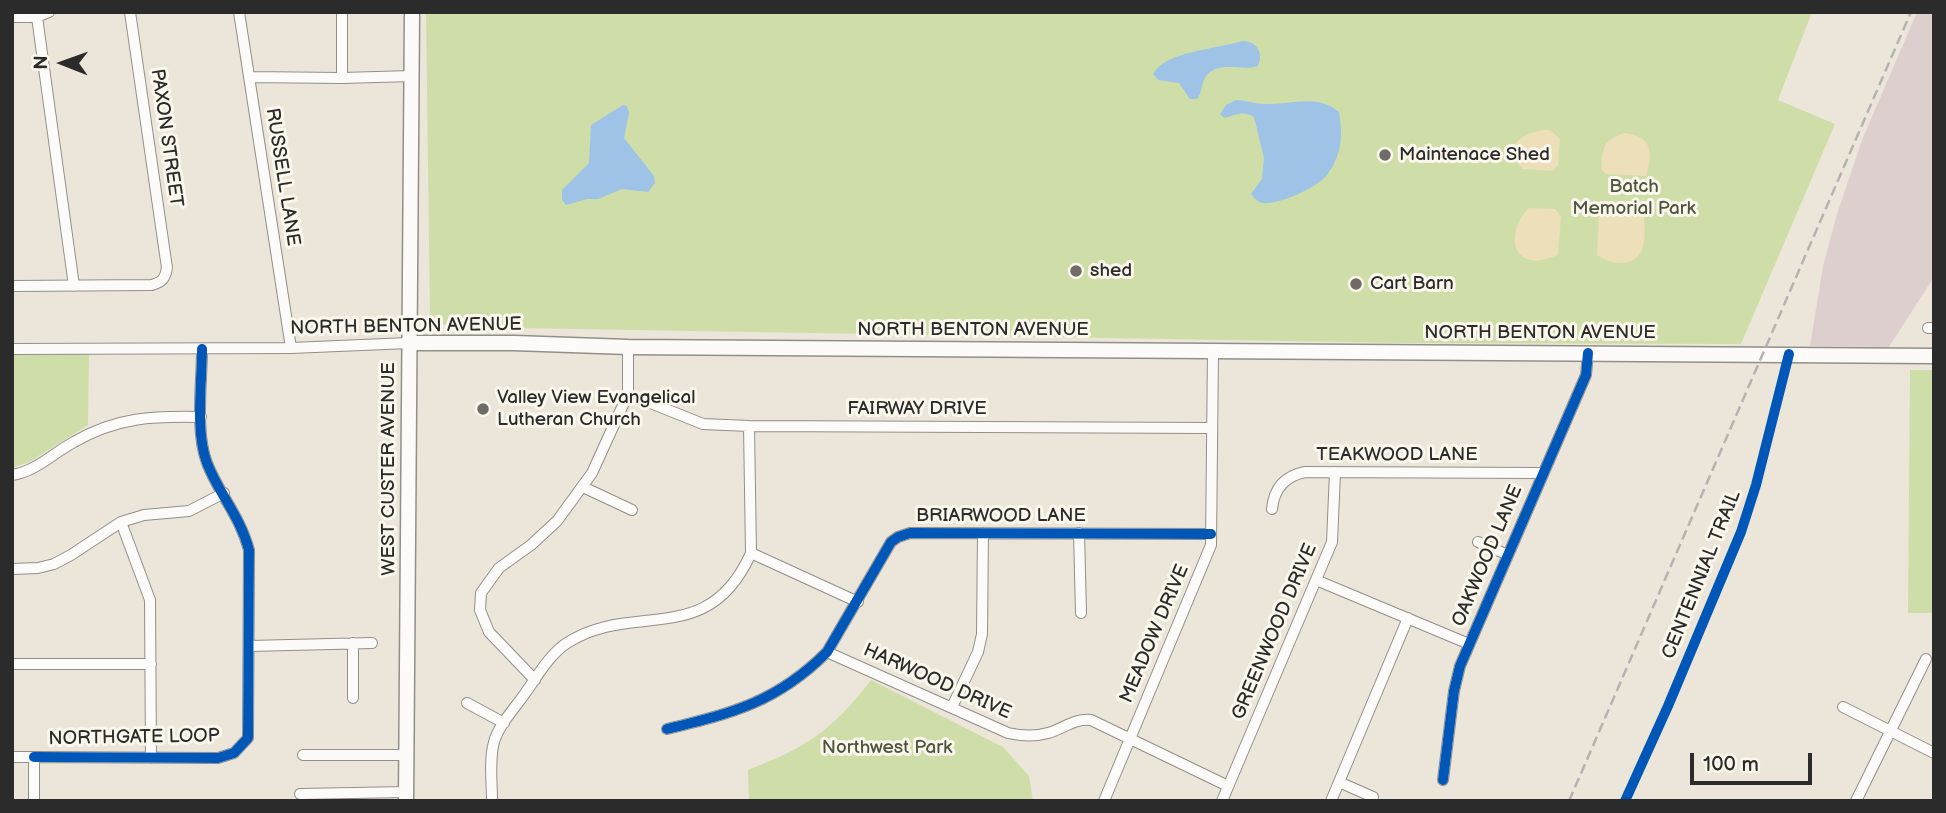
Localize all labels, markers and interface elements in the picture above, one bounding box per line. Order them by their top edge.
north arrow [28,28,98,98]
text: N [30,55,53,70]
street label: PAXON STREET [145,67,187,209]
street label: RUSSELL LANE [260,106,304,248]
place label: Maintenace Shed [1399,144,1550,166]
marker: Maintenace Shed [1377,147,1393,163]
park label: Batch Memorial Park [1572,176,1696,220]
place label: shed [1090,260,1132,282]
marker: shed [1068,263,1084,279]
place label: Cart Barn [1370,273,1454,295]
marker: Cart Barn [1348,276,1364,292]
street label: NORTH BENTON AVENUE [290,314,522,340]
street label: NORTH BENTON AVENUE [857,319,1089,341]
street label: NORTH BENTON AVENUE [1424,322,1656,344]
street label: WEST CUSTER AVENUE [378,362,400,576]
place label: Valley View Evangelical Lutheran Church [497,387,695,431]
street label: FAIRWAY DRIVE [847,398,987,420]
marker: Valley View Evangelical Lutheran Church [475,401,491,417]
street label: TEAKWOOD LANE [1316,444,1478,466]
street label: OAKWOOD LANE [1448,482,1528,630]
street label: CENTENNIAL TRAIL [1658,487,1746,663]
street label: BRIARWOOD LANE [916,505,1086,527]
street label: GREENWOOD DRIVE [1228,541,1322,723]
street label: MEADOW DRIVE [1116,561,1194,707]
street label: HARWOOD DRIVE [859,639,1015,725]
street label: NORTHGATE LOOP [48,725,220,751]
park label: Northwest Park [822,737,952,759]
scale bar [1694,740,1816,784]
text: 100 m [1703,752,1759,777]

